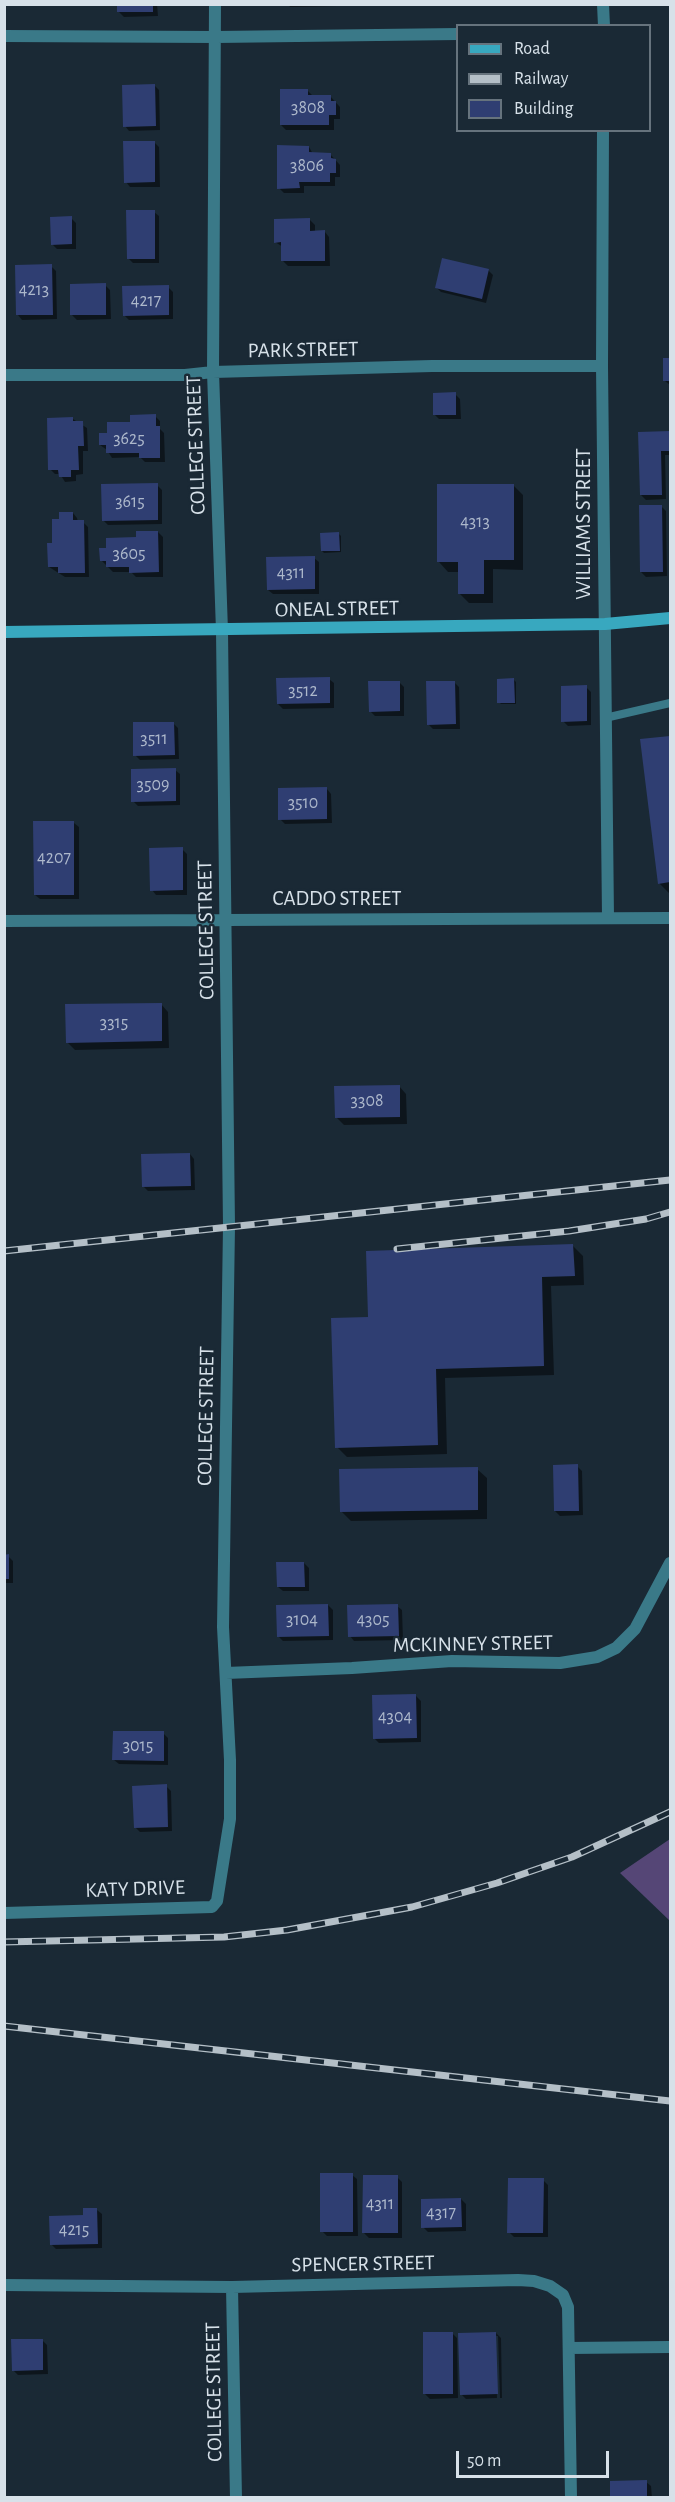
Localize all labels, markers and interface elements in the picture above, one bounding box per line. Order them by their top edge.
legend [456,24,651,132]
text: Road [514,40,550,58]
text: Railway [514,70,568,88]
house number: 3808 [291,97,325,119]
text: Building [514,100,573,118]
house number: 3806 [290,155,324,177]
house number: 4213 [19,279,49,301]
house number: 4217 [131,290,161,312]
street label: PARK STREET [247,336,359,364]
street label: COLLEGE STREET [181,375,211,515]
house number: 3625 [113,428,145,450]
street label: WILLIAMS STREET [571,448,597,600]
house number: 3615 [115,491,145,513]
house number: 4313 [460,511,490,533]
house number: 3605 [113,543,145,565]
house number: 4311 [277,562,305,584]
street label: ONEAL STREET [275,595,399,623]
house number: 3512 [288,680,318,702]
house number: 3511 [140,728,168,750]
house number: 3509 [137,774,169,796]
house number: 3510 [288,792,318,814]
house number: 4207 [37,847,71,869]
street label: COLLEGE STREET [192,860,220,1000]
street label: CADDO STREET [272,886,402,912]
house number: 3315 [100,1012,128,1034]
house number: 3308 [351,1090,383,1112]
street label: COLLEGE STREET [192,1346,220,1486]
house number: 3104 [286,1609,318,1631]
house number: 4305 [356,1609,390,1631]
street label: MCKINNEY STREET [393,1630,553,1658]
house number: 4304 [378,1706,412,1728]
house number: 3015 [123,1735,153,1757]
street label: KATY DRIVE [85,1875,185,1903]
house number: 4311 [366,2193,394,2215]
house number: 4317 [426,2202,456,2224]
house number: 4215 [59,2219,89,2241]
street label: SPENCER STREET [291,2250,435,2278]
street label: COLLEGE STREET [200,2322,228,2462]
scale bar [459,2439,612,2477]
text: 50 m [467,2452,501,2470]

